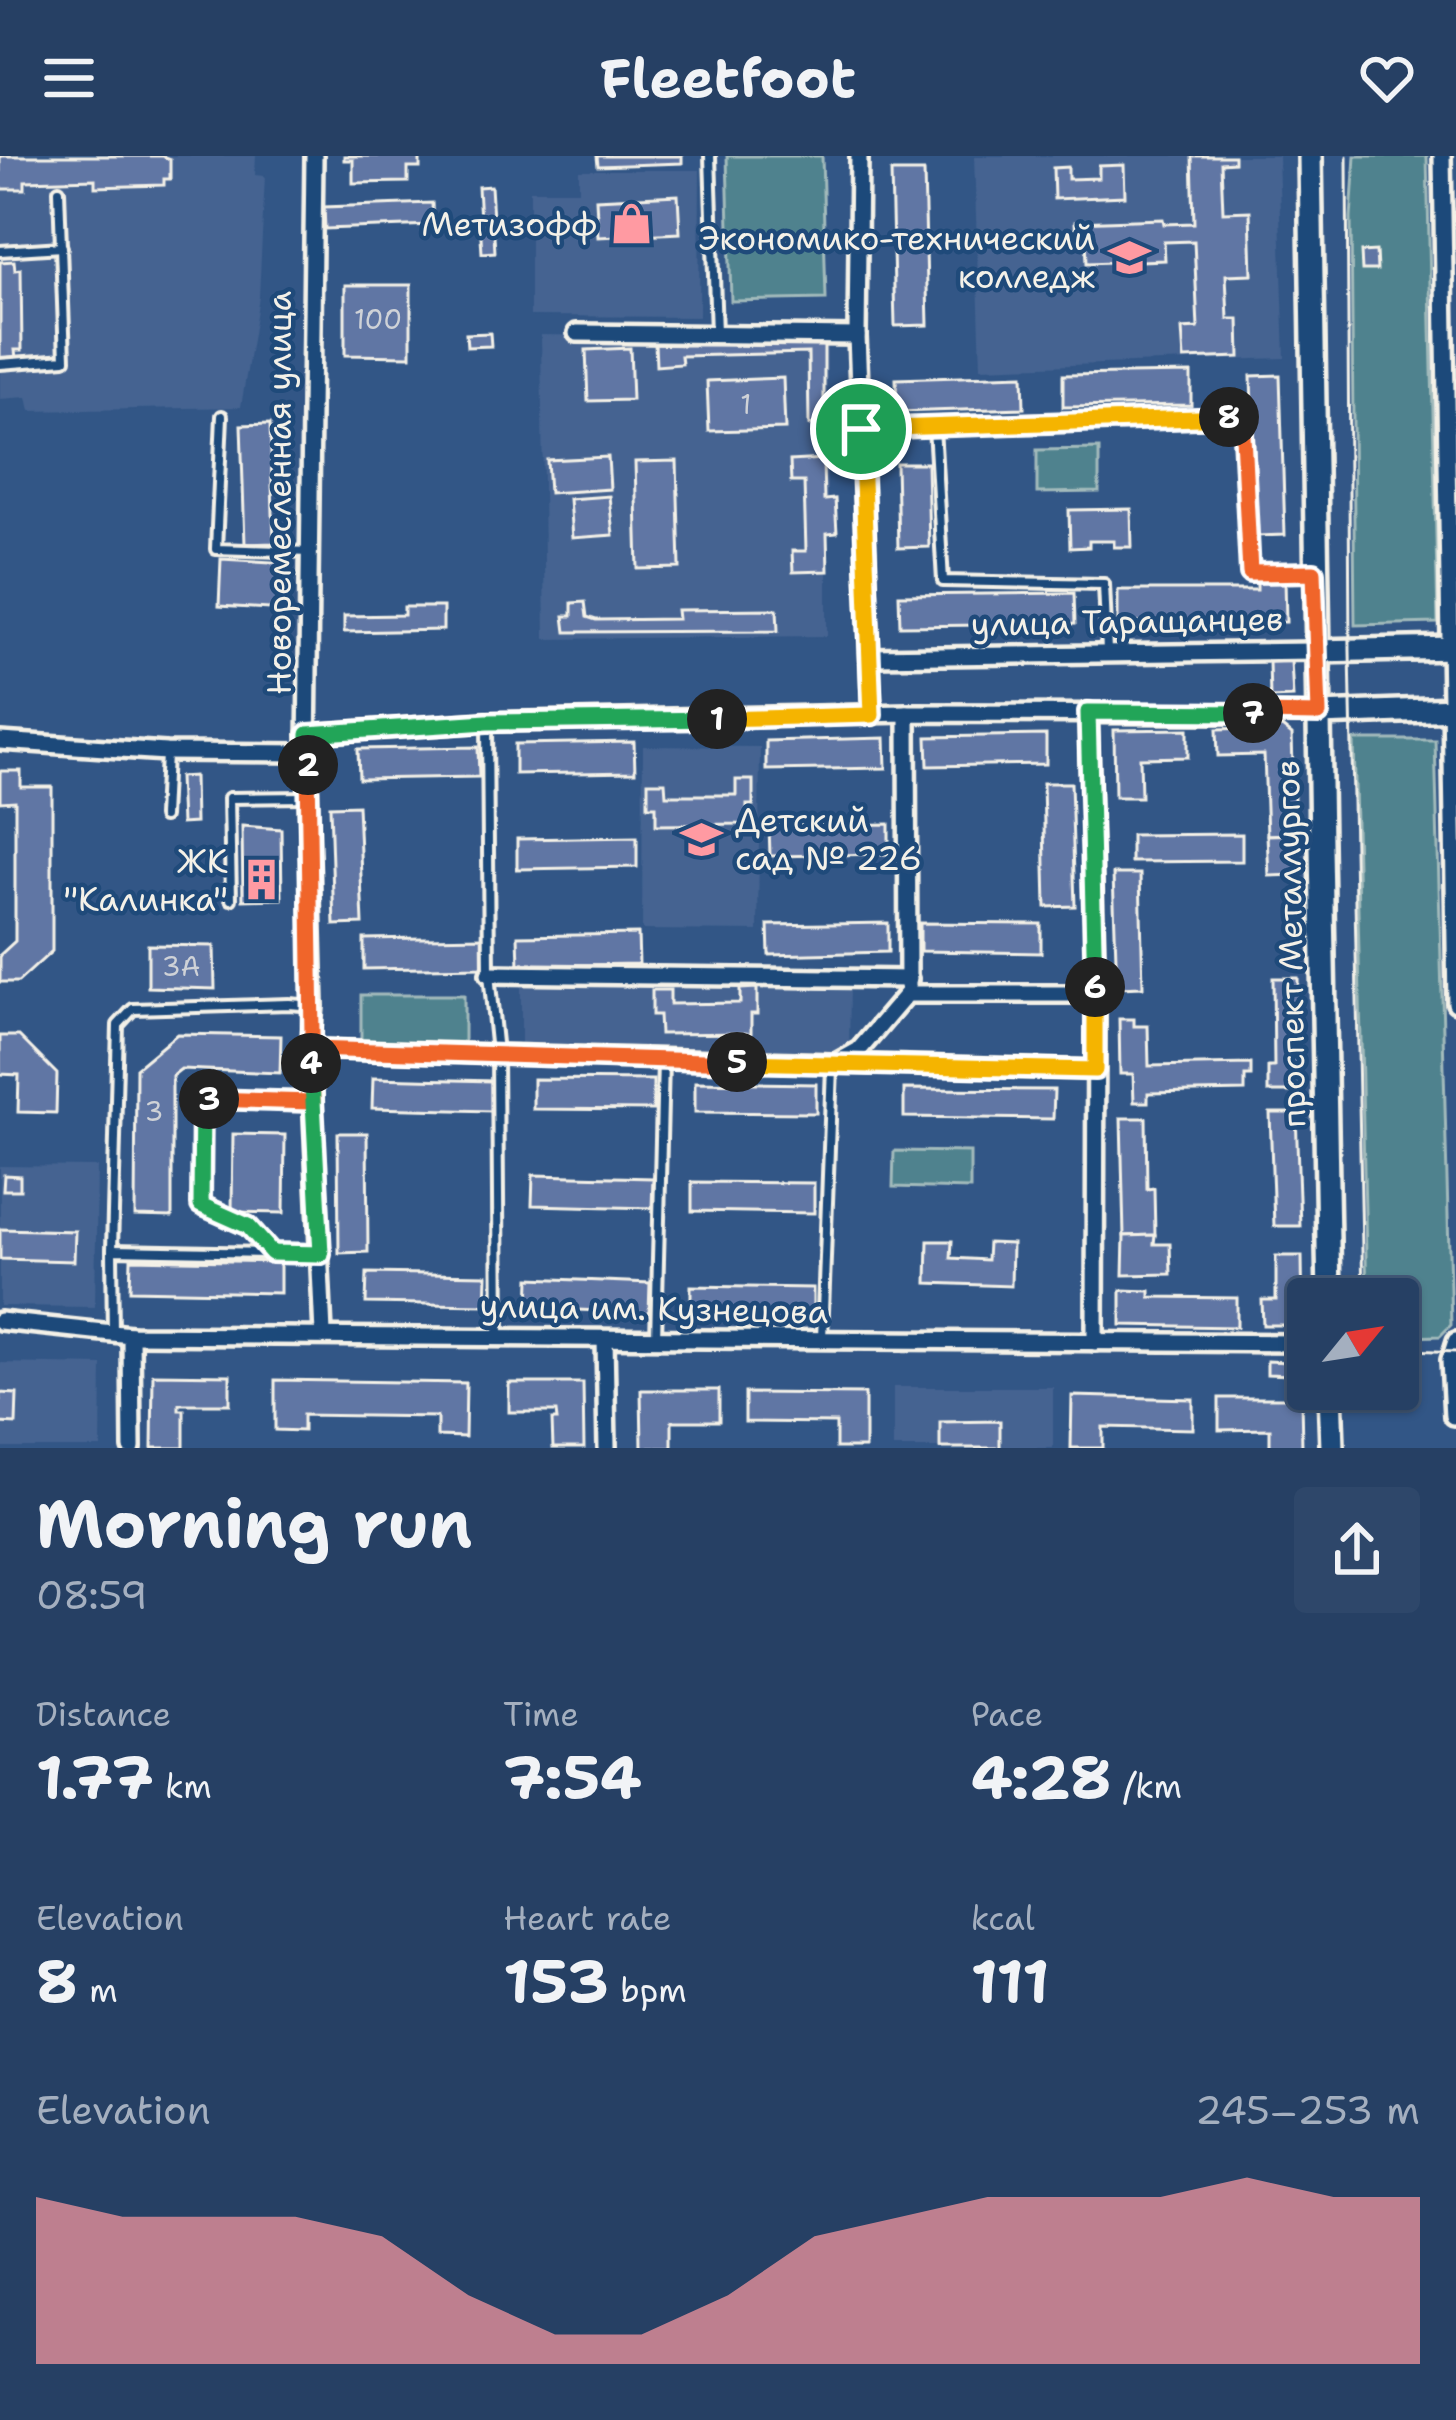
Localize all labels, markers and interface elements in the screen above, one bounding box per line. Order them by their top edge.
text: Fleetfoot [600,42,856,114]
icon: menu [36,45,102,111]
icon: heart [1354,45,1420,111]
shop icon: Метизофф [608,201,654,247]
place label: Метизофф [421,202,597,247]
place label: Экономико-технический колледж [699,216,1095,299]
school or university icon: Экономико-технический колледж [1106,234,1152,280]
street label: Новоремесленная улица [257,291,302,695]
house number: 100 [354,301,402,338]
pin [810,378,912,480]
house number: 1 [740,386,752,423]
pin: 8 [1199,387,1259,447]
text: 8 [1217,394,1241,439]
icon: arrive [828,396,894,462]
street label: улица Таращанцев [970,596,1284,647]
pin: 7 [1223,683,1283,743]
pin: 1 [687,689,747,749]
text: 7 [1241,690,1265,735]
text: 1 [709,696,725,741]
pin: 2 [278,735,338,795]
text: 2 [296,742,320,787]
street label: проспект Металлургов [1265,760,1316,1128]
place label: Детский сад № 226 [735,798,922,881]
school or university icon: Детский сад № 226 [678,816,724,862]
place label: ЖК "Калинка" [64,839,228,922]
building icon: ЖК "Калинка" [239,857,285,903]
house number: 3А [162,948,200,985]
pin: 6 [1065,957,1125,1017]
text: 6 [1083,964,1107,1009]
pin: 5 [707,1032,767,1092]
pin: 4 [281,1033,341,1093]
text: 5 [727,1039,747,1084]
text: 4 [299,1040,323,1085]
pin: 3 [179,1069,239,1129]
text: 3 [197,1076,221,1121]
house number: 3 [145,1093,163,1130]
north arrow [1287,1278,1419,1410]
map controls [1287,1278,1419,1410]
street label: улица им. Кузнецова [479,1283,829,1334]
text: Morning run [36,1480,472,1568]
button: share [1294,1487,1420,1613]
text: 08:59 [36,1569,148,1621]
text: Distance [36,1692,171,1737]
text: Time [503,1692,579,1737]
text: Pace [971,1692,1043,1737]
text: 1.77 [36,1737,154,1817]
text: 7:54 [503,1737,642,1817]
text: 4:28 [971,1737,1112,1817]
text: km [154,1764,212,1809]
text: /km [1112,1764,1182,1809]
text: Elevation [36,1896,184,1941]
text: Heart rate [503,1896,672,1941]
text: kcal [971,1896,1035,1941]
text: 8 [36,1941,78,2021]
text: 153 [503,1941,609,2021]
text: 111 [971,1941,1050,2021]
text: m [78,1968,118,2013]
text: bpm [609,1968,687,2013]
text: Elevation [36,2084,211,2136]
text: 245–253 m [1195,2084,1420,2136]

